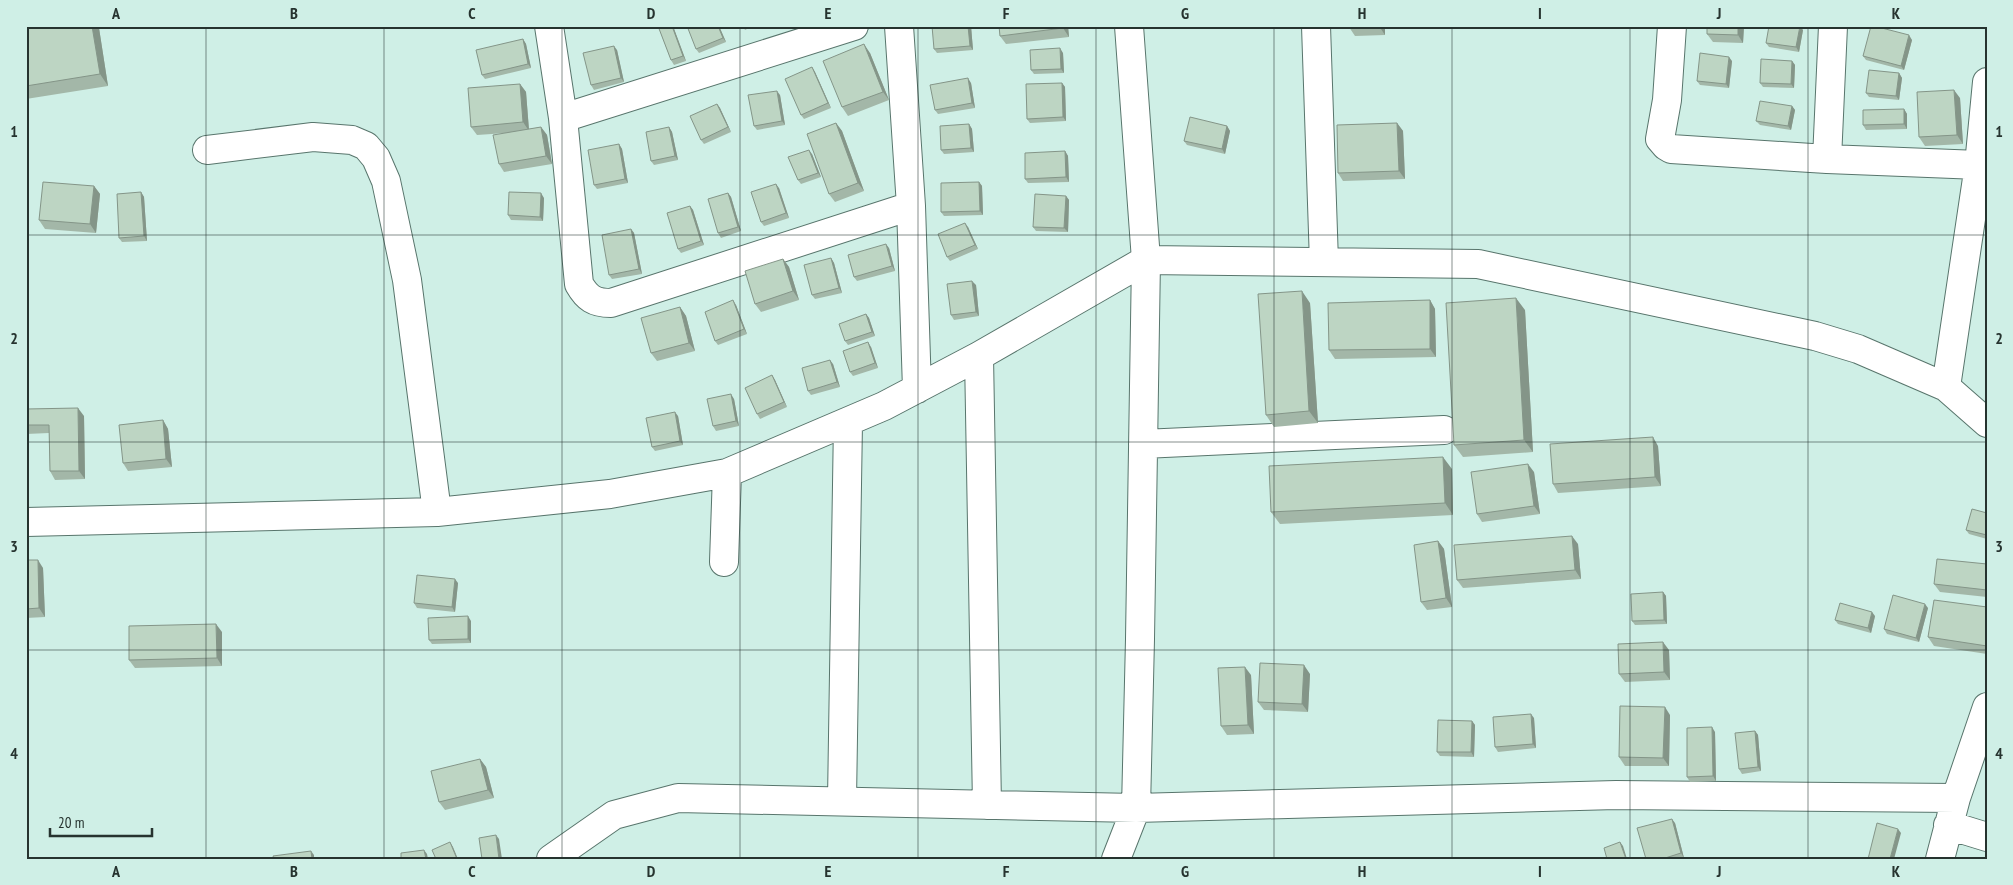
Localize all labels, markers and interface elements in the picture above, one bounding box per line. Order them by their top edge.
text: A [111,3,121,23]
text: B [290,3,298,23]
text: C [468,3,476,23]
text: D [647,3,656,23]
text: E [825,3,832,23]
text: F [1003,3,1010,23]
text: G [1181,3,1189,23]
text: H [1358,3,1366,23]
text: I [1538,3,1542,23]
text: J [1716,3,1721,23]
text: K [1892,3,1901,23]
text: 1 [10,121,18,141]
text: 1 [1995,121,2003,141]
text: 2 [10,328,18,348]
text: 2 [1995,328,2003,348]
text: 3 [10,536,18,556]
text: 3 [1995,536,2003,556]
text: 4 [10,743,18,763]
text: 4 [1995,743,2003,763]
scale bar [50,805,152,837]
text: 20 m [58,813,84,832]
text: A [111,861,121,881]
text: B [290,861,298,881]
text: C [468,861,476,881]
text: D [647,861,656,881]
text: E [825,861,832,881]
text: F [1003,861,1010,881]
text: G [1181,861,1189,881]
text: H [1358,861,1366,881]
text: I [1538,861,1542,881]
text: J [1716,861,1721,881]
text: K [1892,861,1901,881]

